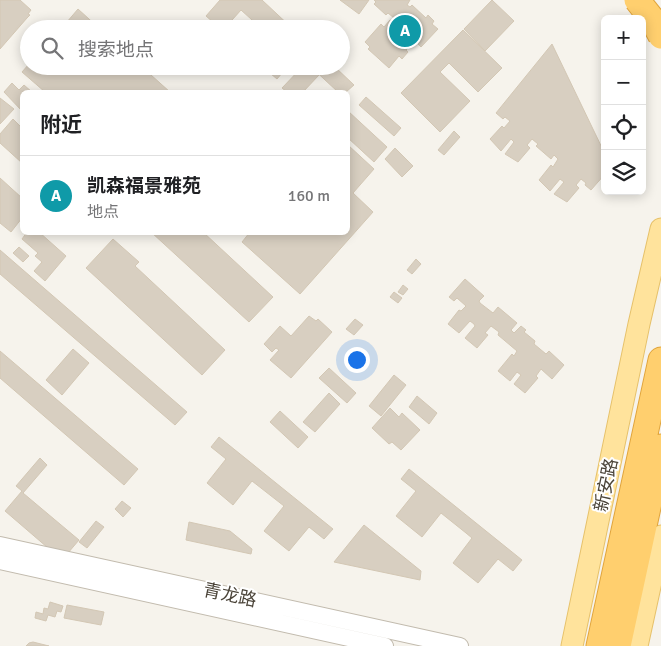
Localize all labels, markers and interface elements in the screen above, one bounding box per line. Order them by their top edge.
pin: A [389,12,421,50]
map controls [601,15,646,195]
button: + [601,15,646,60]
search box [20,20,350,75]
icon: search [38,34,66,62]
text: 搜索地点 [78,38,154,62]
button: − [601,60,646,105]
button: locate [601,105,646,150]
text: 附近 [40,112,82,138]
button: layers [601,150,646,195]
text: 凯森福景雅苑 [87,174,201,198]
text: A [51,186,61,206]
text: 160 m [288,186,330,206]
text: 地点 [87,202,119,222]
your location [344,347,370,373]
street label: 新安路 [590,456,622,514]
street label: 青龙路 [201,579,259,611]

